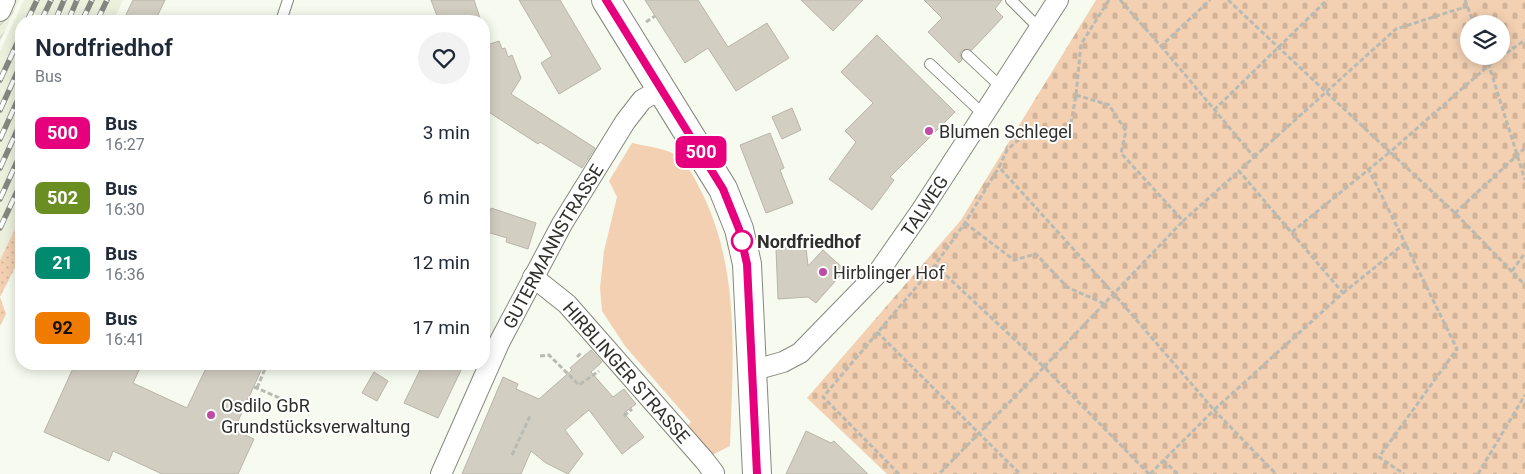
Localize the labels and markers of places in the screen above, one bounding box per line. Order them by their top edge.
place label: Blumen Schlegel [939,121,1072,142]
marker: Blumen Schlegel [923,125,935,137]
marker: Nordfriedhof [731,230,753,252]
place label: Nordfriedhof [757,231,861,252]
place label: Hirblinger Hof [833,262,945,283]
marker: Hirblinger Hof [817,266,829,278]
place label: Osdilo GbR Grundstücksverwaltung [221,395,410,437]
marker: Osdilo GbR Grundstücksverwaltung [205,409,217,421]

